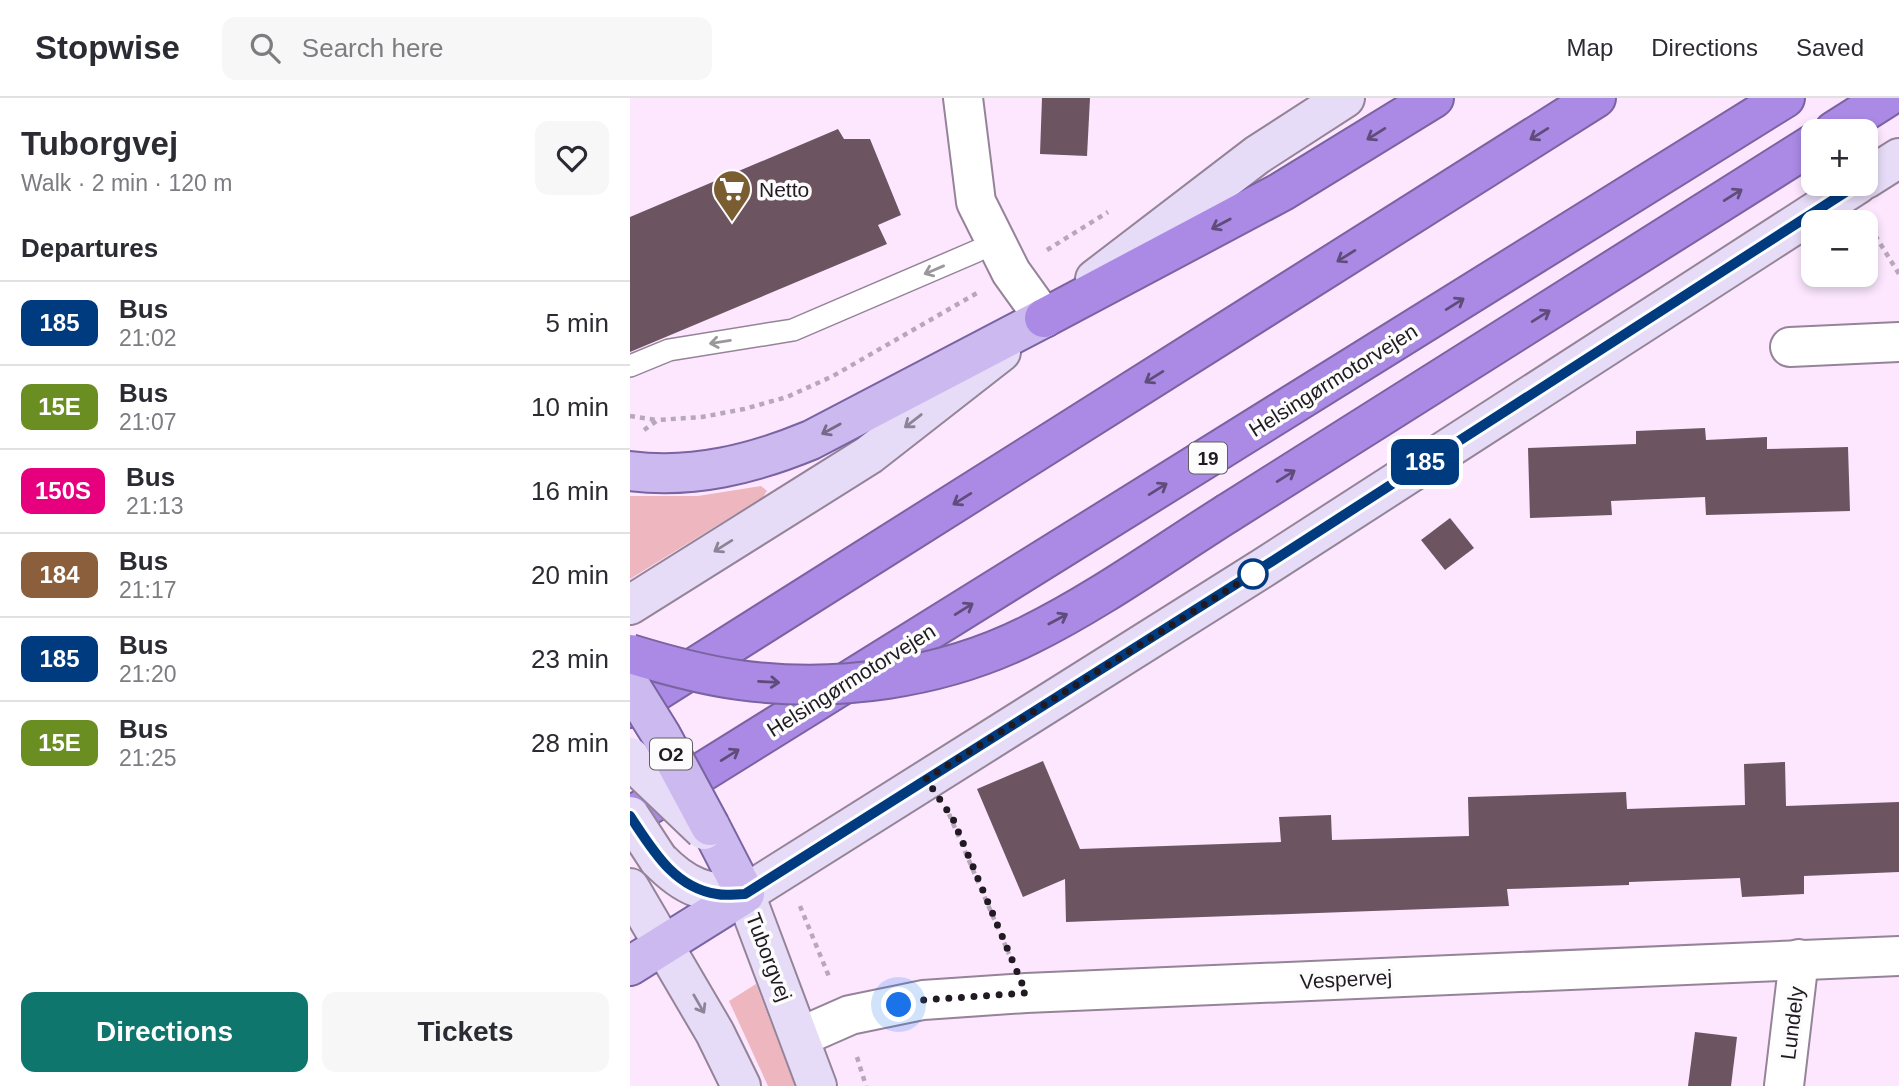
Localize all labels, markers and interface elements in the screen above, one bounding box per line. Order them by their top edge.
search box [222,17,712,80]
text: Stopwise [35,29,180,66]
icon: search [246,29,284,67]
text: Search here [302,33,444,63]
text: Map [1567,34,1613,61]
text: Directions [1651,34,1758,61]
text: Saved [1796,34,1864,61]
map controls [1801,119,1878,287]
button: + [1801,119,1878,196]
button: heart [535,121,609,195]
text: Tuborgvej [21,125,178,162]
one-way arrow [1367,127,1387,141]
one-way arrow [1529,128,1549,142]
supermarket icon: Netto [711,168,753,223]
text: Walk · 2 min · 120 m [21,170,232,196]
place label: Netto [759,178,809,201]
one-way arrow [1723,187,1743,201]
button: − [1801,210,1878,287]
one-way arrow [1211,218,1232,231]
text: Departures [21,233,158,263]
one-way arrow [1337,249,1357,263]
one-way arrow [924,264,945,277]
text: Bus [119,294,168,324]
one-way arrow [1444,297,1464,311]
text: 5 min [545,308,609,338]
text: 185 [39,309,80,336]
one-way arrow [1531,309,1550,324]
street label: Helsingørmotorvejen [1245,319,1421,441]
text: 21:02 [119,325,177,351]
one-way arrow [709,336,732,349]
one-way arrow [1145,370,1164,385]
text: Bus [119,378,168,408]
text: 10 min [531,392,609,422]
text: 15E [38,393,81,420]
text: 21:07 [119,409,177,435]
one-way arrow [904,413,922,428]
one-way arrow [821,423,842,436]
line badge: 185 [1385,439,1465,485]
road number: 19 [1189,442,1227,474]
text: 185 [1405,448,1445,475]
text: Bus [126,462,175,492]
one-way arrow [1276,469,1296,483]
text: 16 min [531,476,609,506]
text: 150S [35,477,91,504]
one-way arrow [1147,482,1167,496]
one-way arrow [952,492,972,506]
text: 21:13 [126,493,184,519]
one-way arrow [714,540,734,554]
text: Bus [119,546,168,576]
unlabelled marker [1238,559,1268,589]
text: 20 min [531,560,609,590]
text: 184 [39,561,80,588]
text: 21:17 [119,577,177,603]
one-way arrow [954,602,974,616]
one-way arrow [1047,612,1068,626]
street label: Helsingørmotorvejen [763,619,939,741]
text: Bus [119,630,168,660]
text: 23 min [531,644,609,674]
text: 185 [39,645,80,672]
text: 21:20 [119,661,177,687]
one-way arrow [757,675,780,688]
text: Bus [119,714,168,744]
text: 28 min [531,728,609,758]
text: 15E [38,729,81,756]
road number: O2 [650,738,692,769]
text: 21:25 [119,745,177,771]
one-way arrow [719,748,739,762]
street label: Tuborgvej [742,910,796,1004]
street label: Vespervej [1299,965,1393,993]
street label: Lundely [1776,985,1808,1061]
your location [881,987,916,1022]
button: Directions [21,992,308,1072]
button: Tickets [322,992,609,1072]
one-way arrow [692,994,706,1014]

